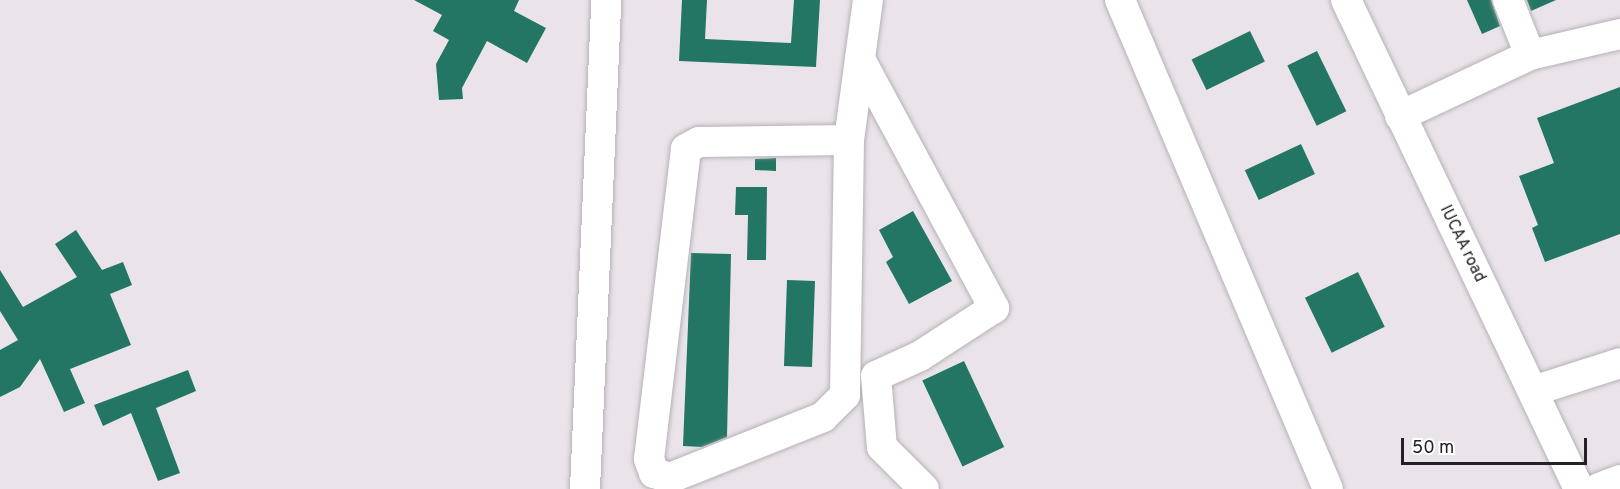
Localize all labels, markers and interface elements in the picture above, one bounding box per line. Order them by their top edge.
street label: IUCAA road [1435,202,1489,286]
scale bar [1404,426,1590,464]
text: 50 m [1412,437,1454,460]

